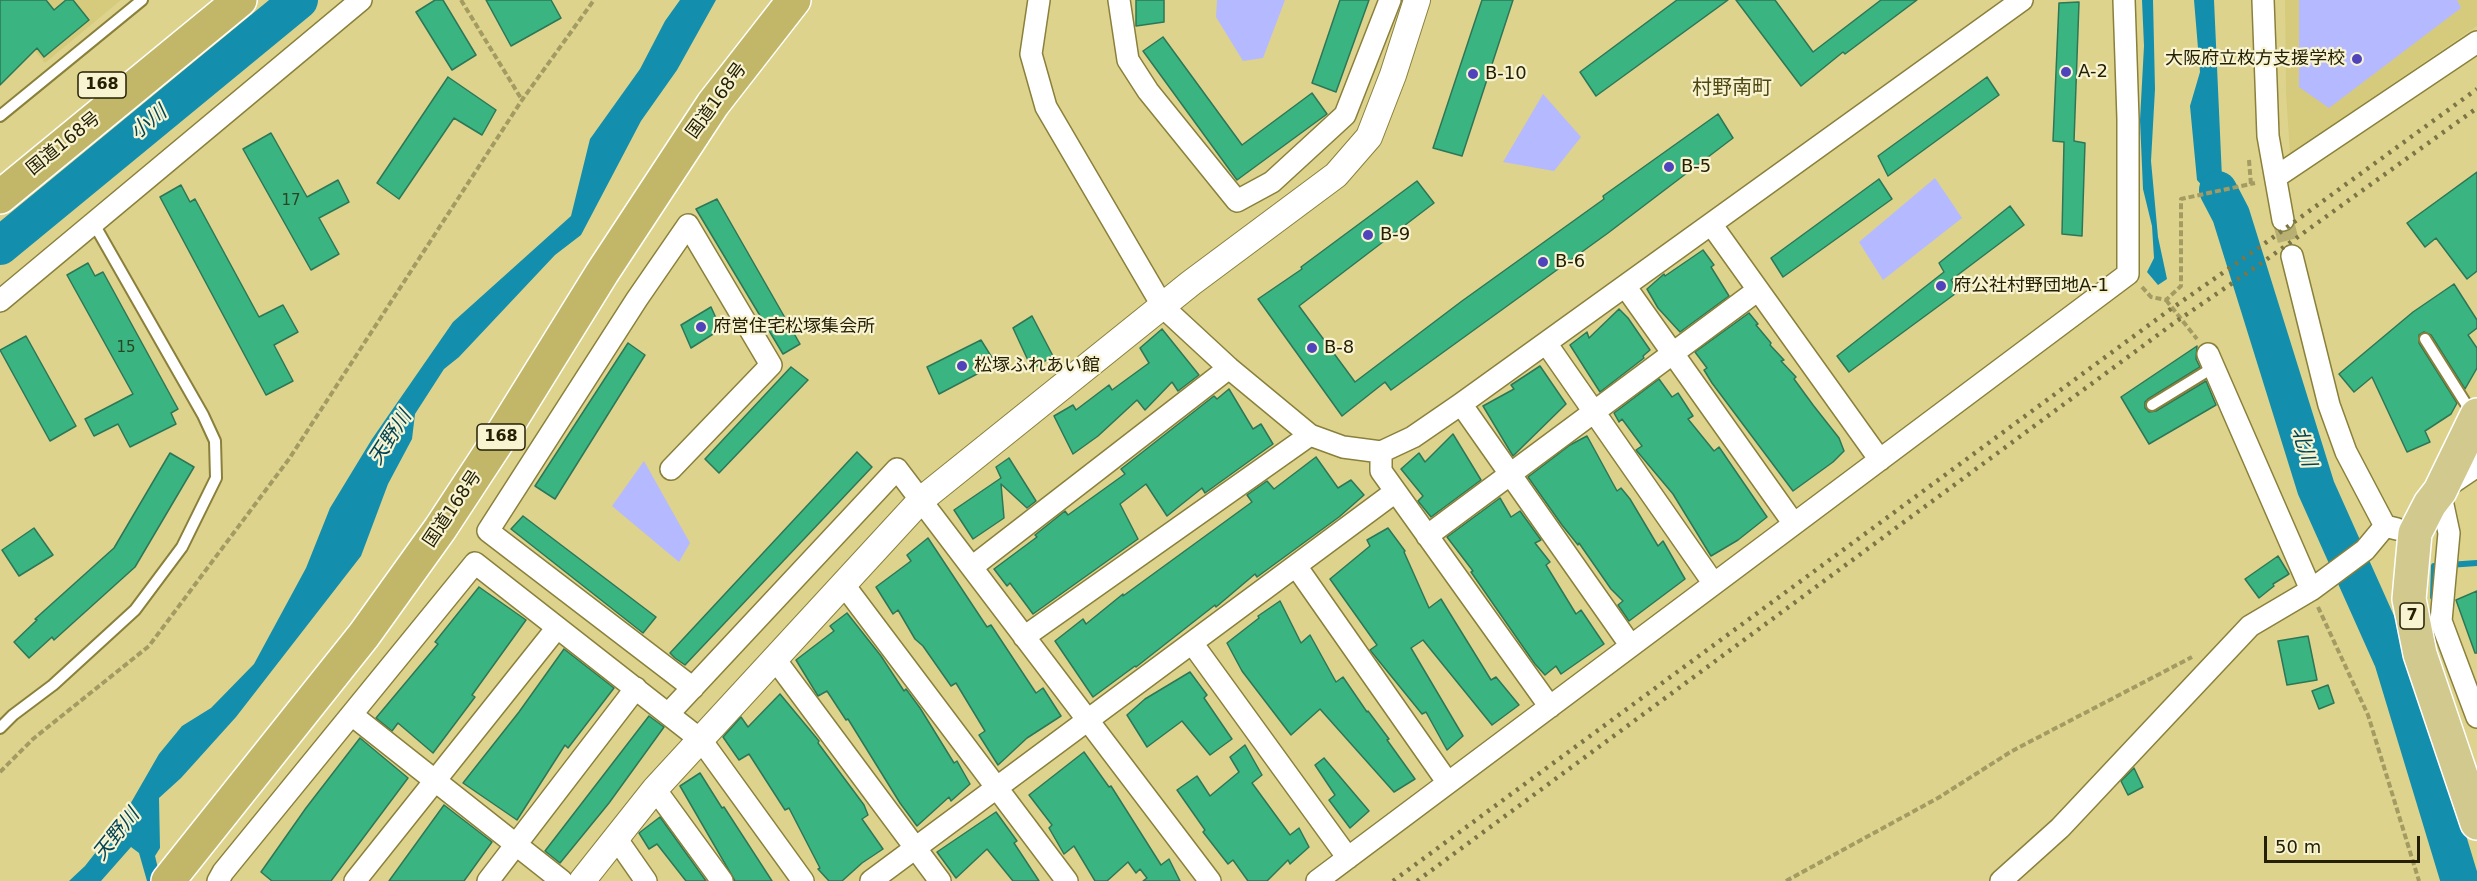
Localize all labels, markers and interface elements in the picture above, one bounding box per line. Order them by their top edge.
place label: 大阪府立枚方支援学校 [2165,48,2345,70]
marker: 大阪府立枚方支援学校 [2350,52,2364,66]
street label: 国道168号 [682,59,752,143]
place label: A-2 [2078,61,2108,83]
place label: B-10 [1485,63,1527,85]
marker: A-2 [2059,65,2073,79]
marker: B-10 [1466,67,1480,81]
road number: 168 [78,72,126,98]
district label: 村野南町 [1692,77,1772,101]
water label: 小川 [126,101,172,145]
street label: 国道168号 [23,108,105,180]
place label: B-5 [1681,156,1711,178]
marker: B-5 [1662,160,1676,174]
house number: 17 [281,192,301,210]
place label: B-9 [1380,224,1410,246]
marker: B-9 [1361,228,1375,242]
place label: B-6 [1555,251,1585,273]
marker: B-6 [1536,255,1550,269]
place label: 府公社村野団地A-1 [1953,275,2109,297]
marker: 府公社村野団地A-1 [1934,279,1948,293]
place label: 府営住宅松塚集会所 [713,316,875,338]
marker: 府営住宅松塚集会所 [694,320,708,334]
place label: B-8 [1324,337,1354,359]
house number: 15 [116,339,136,357]
marker: B-8 [1305,341,1319,355]
place label: 松塚ふれあい館 [974,355,1100,377]
marker: 松塚ふれあい館 [955,359,969,373]
water label: 天野川 [365,406,417,470]
road number: 168 [477,424,525,450]
water label: 北川 [2286,424,2320,470]
street label: 国道168号 [419,466,487,552]
road number: 7 [2400,603,2424,629]
water label: 天野川 [89,804,145,866]
scale bar [2267,824,2423,862]
text: 50 m [2275,836,2321,857]

